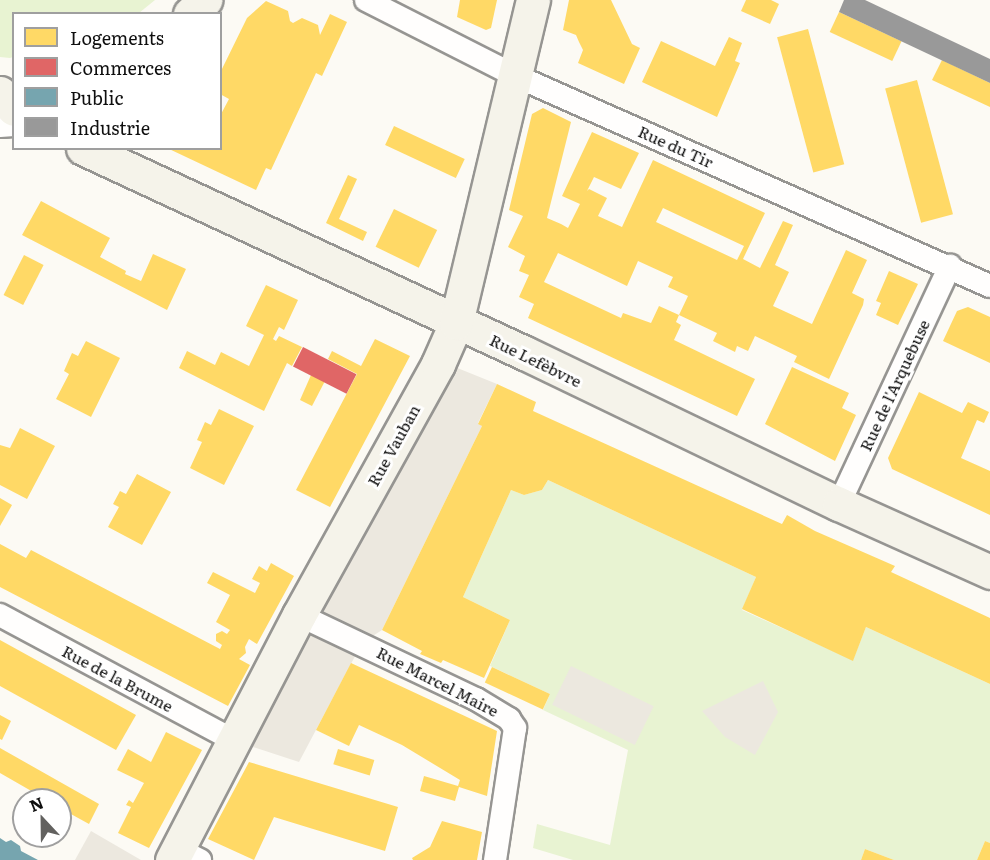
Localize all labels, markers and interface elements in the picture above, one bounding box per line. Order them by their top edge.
legend [12,12,222,150]
text: Logements [70,24,164,51]
text: Commerces [70,54,171,81]
text: Public [70,84,124,111]
text: Industrie [70,114,150,141]
street label: Rue du Tir [636,121,716,171]
street label: Rue de l'Arquebuse [855,316,933,454]
street label: Rue Lefèbvre [487,330,585,390]
street label: Rue Vauban [363,401,423,489]
street label: Rue de la Brume [59,641,177,715]
street label: Rue Marcel Maire [374,642,502,720]
north arrow [12,788,72,848]
text: N [25,790,47,817]

